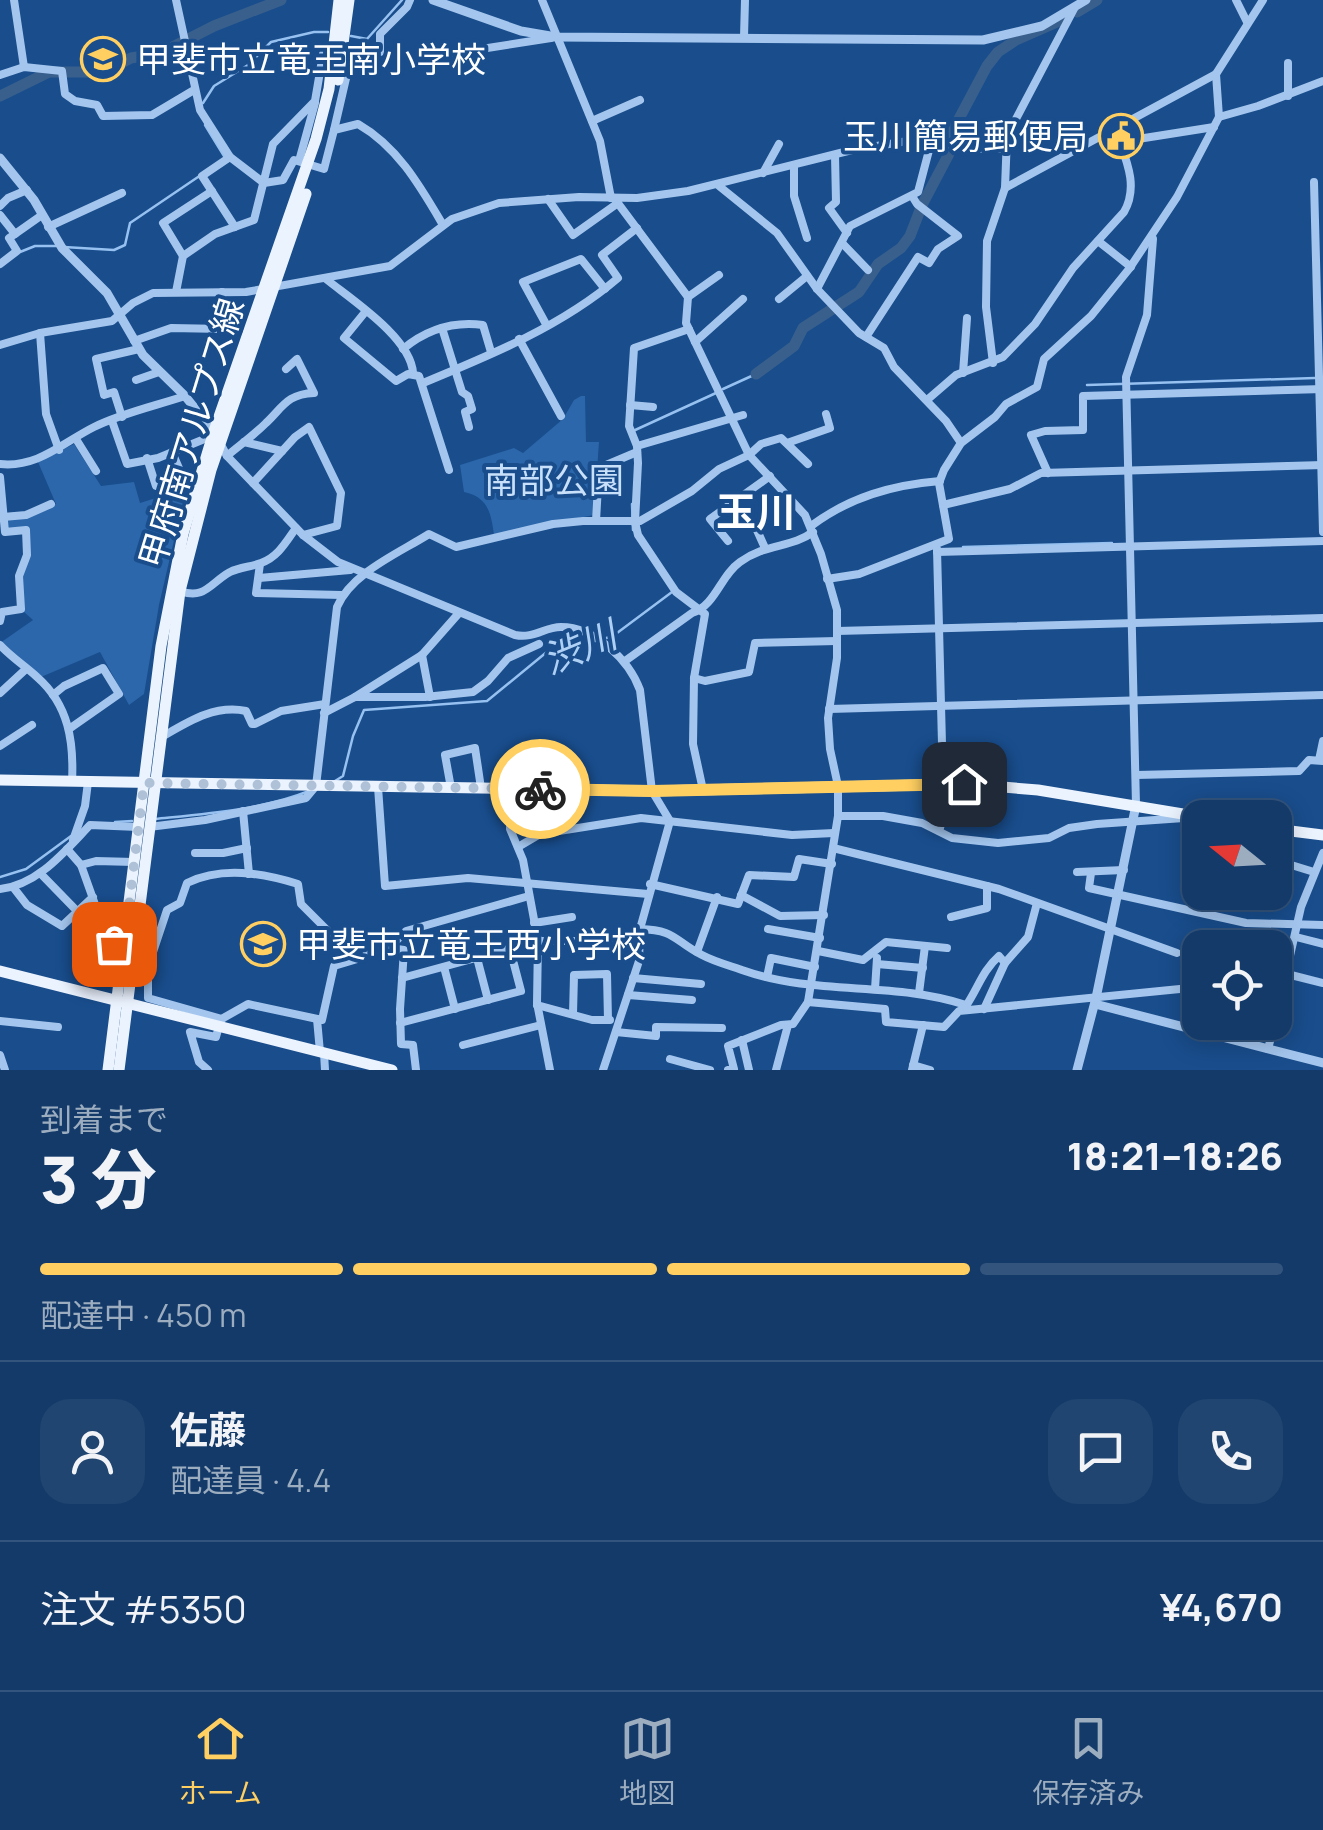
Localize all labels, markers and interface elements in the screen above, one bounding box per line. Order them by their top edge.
place label: 甲斐市立竜王南小学校 [136,35,486,83]
school or university icon: 甲斐市立竜王南小学校 [80,36,126,82]
place label: 玉川簡易郵便局 [843,112,1088,160]
public building icon: 玉川簡易郵便局 [1098,113,1144,159]
street label: 甲府南アルプス線 [127,292,255,574]
park label: 南部公園 [484,456,624,504]
district label: 玉川 [716,483,796,538]
water label: 渋川 [534,606,628,685]
courier [490,739,590,839]
pin [922,742,1007,827]
icon: home [937,757,992,812]
icon: bike [513,762,568,817]
north arrow [1182,800,1292,910]
map controls [1182,800,1292,1040]
pin [72,902,157,987]
icon: bag [87,917,142,972]
place label: 甲斐市立竜王西小学校 [296,920,646,968]
school or university icon: 甲斐市立竜王西小学校 [240,921,286,967]
button: locate [1182,930,1292,1040]
text: 到着まで [40,1097,168,1141]
text: 18:21–18:26 [1067,1129,1283,1181]
text: 3 分 [40,1134,156,1223]
text: 配達中 · 450 m [40,1293,246,1337]
button: person [40,1399,145,1504]
button: chat [1048,1399,1153,1504]
button: phone [1178,1399,1283,1504]
text: 佐藤 [170,1403,246,1455]
text: 配達員 · 4.4 [170,1458,331,1502]
text: ¥4,670 [1160,1580,1283,1632]
text: 注文 #5350 [40,1582,247,1634]
tab: ホーム [179,1711,262,1811]
tab: 地図 [619,1711,675,1811]
tab: 保存済み [1032,1711,1144,1811]

